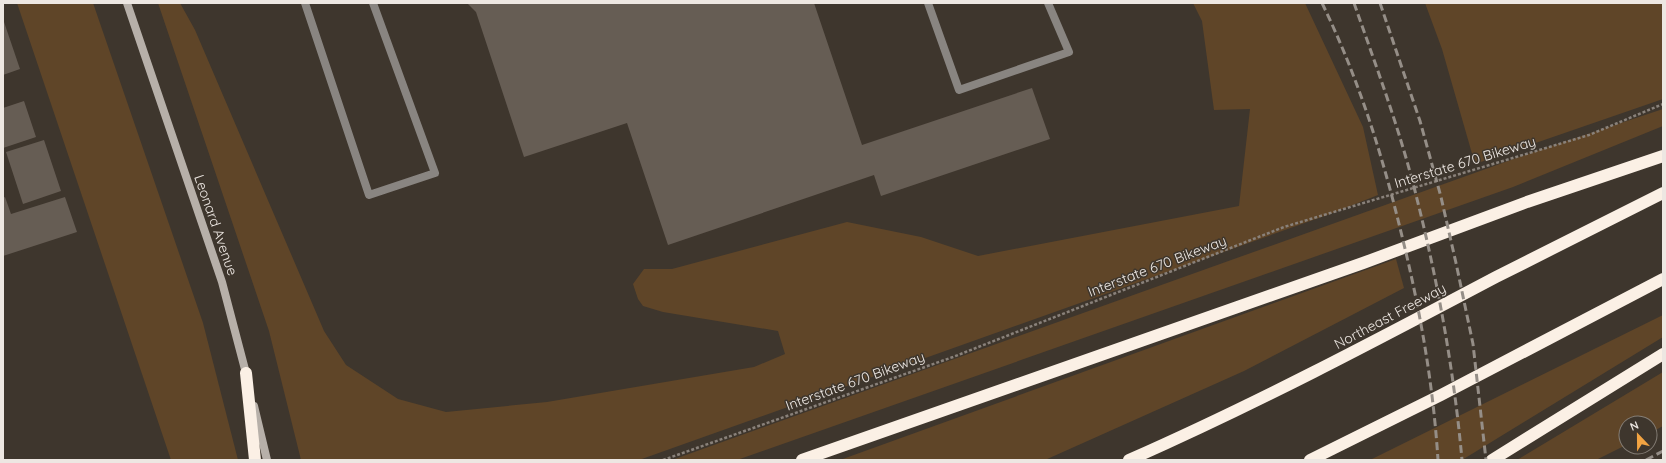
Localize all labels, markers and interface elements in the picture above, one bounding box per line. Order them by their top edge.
street label: Interstate 670 Bikeway [1392,132,1538,192]
street label: Leonard Avenue [190,172,242,278]
street label: Interstate 670 Bikeway [1085,231,1229,301]
street label: Northeast Freeway [1331,279,1449,353]
street label: Interstate 670 Bikeway [783,347,927,415]
north arrow [1618,415,1658,455]
text: N [1628,418,1641,434]

